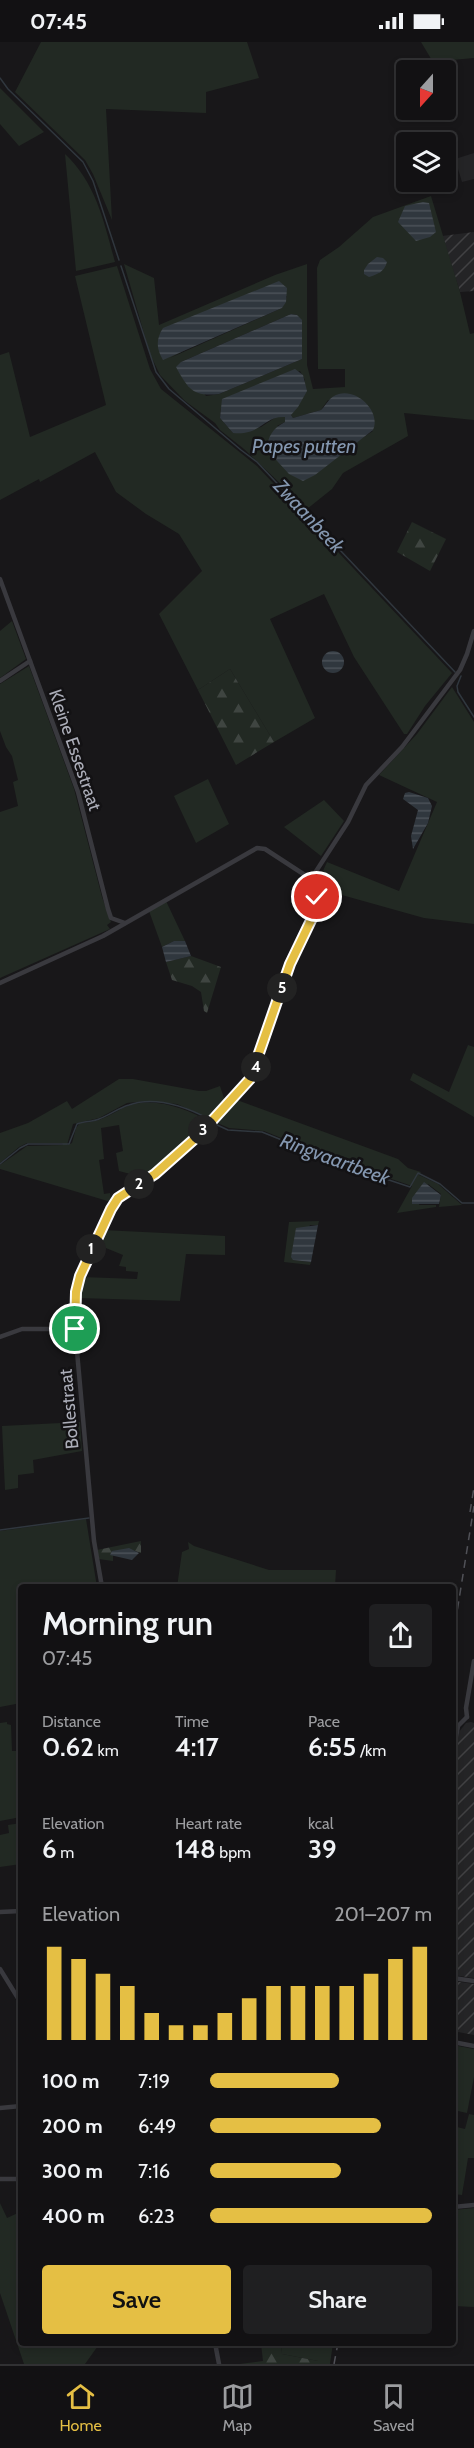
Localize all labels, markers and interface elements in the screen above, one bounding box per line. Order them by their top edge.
text: 07:45 [30,8,87,35]
north arrow [396,60,456,120]
map controls [396,60,456,192]
button: layers [396,132,456,192]
water label: Papes putten [252,434,356,458]
water label: Zwaanbeek [268,473,350,559]
street label: Kleine Essestraat [44,686,106,814]
pin [291,871,342,922]
icon: check [300,880,333,913]
pin: 5 [267,973,297,1003]
text: 5 [278,978,286,997]
pin: 4 [241,1052,271,1082]
text: 4 [251,1057,261,1076]
pin: 3 [188,1115,218,1145]
text: 3 [199,1120,207,1139]
water label: Ringvaartbeek [277,1128,394,1190]
pin: 2 [124,1169,154,1199]
text: 2 [135,1174,143,1193]
pin: 1 [76,1234,106,1264]
text: 1 [88,1239,94,1258]
pin [49,1303,100,1354]
icon: arrive [58,1312,91,1345]
street label: Bollestraat [55,1368,83,1450]
text: Morning run [42,1603,213,1643]
button: share [369,1604,432,1667]
text: 07:45 [42,1646,92,1670]
text: Distance [42,1712,101,1731]
text: Time [175,1712,209,1731]
text: Pace [308,1712,340,1731]
text: 0.62 [42,1731,94,1763]
text: 4:17 [175,1731,219,1763]
text: 6:55 [308,1731,356,1763]
text: km [94,1741,119,1760]
text: /km [356,1741,386,1760]
text: Elevation [42,1814,105,1833]
text: Heart rate [175,1814,242,1833]
text: kcal [308,1814,334,1833]
text: 6 [42,1833,57,1865]
text: 148 [175,1833,216,1865]
text: 39 [308,1833,337,1865]
text: m [57,1843,74,1862]
text: bpm [216,1843,251,1862]
text: Elevation [42,1902,120,1926]
text: 201–207 m [334,1902,432,1926]
text: 100 m [42,2069,100,2093]
text: 7:19 [138,2069,170,2093]
text: 200 m [42,2114,103,2138]
text: 6:49 [138,2114,176,2138]
text: 300 m [42,2159,103,2183]
text: 7:16 [138,2159,170,2183]
text: 400 m [42,2204,105,2228]
text: 6:23 [138,2204,175,2228]
button: Save [42,2265,231,2334]
button: Share [243,2265,432,2334]
tab: Home [60,2380,102,2435]
tab: Map [221,2380,254,2435]
tab: Saved [373,2380,414,2435]

